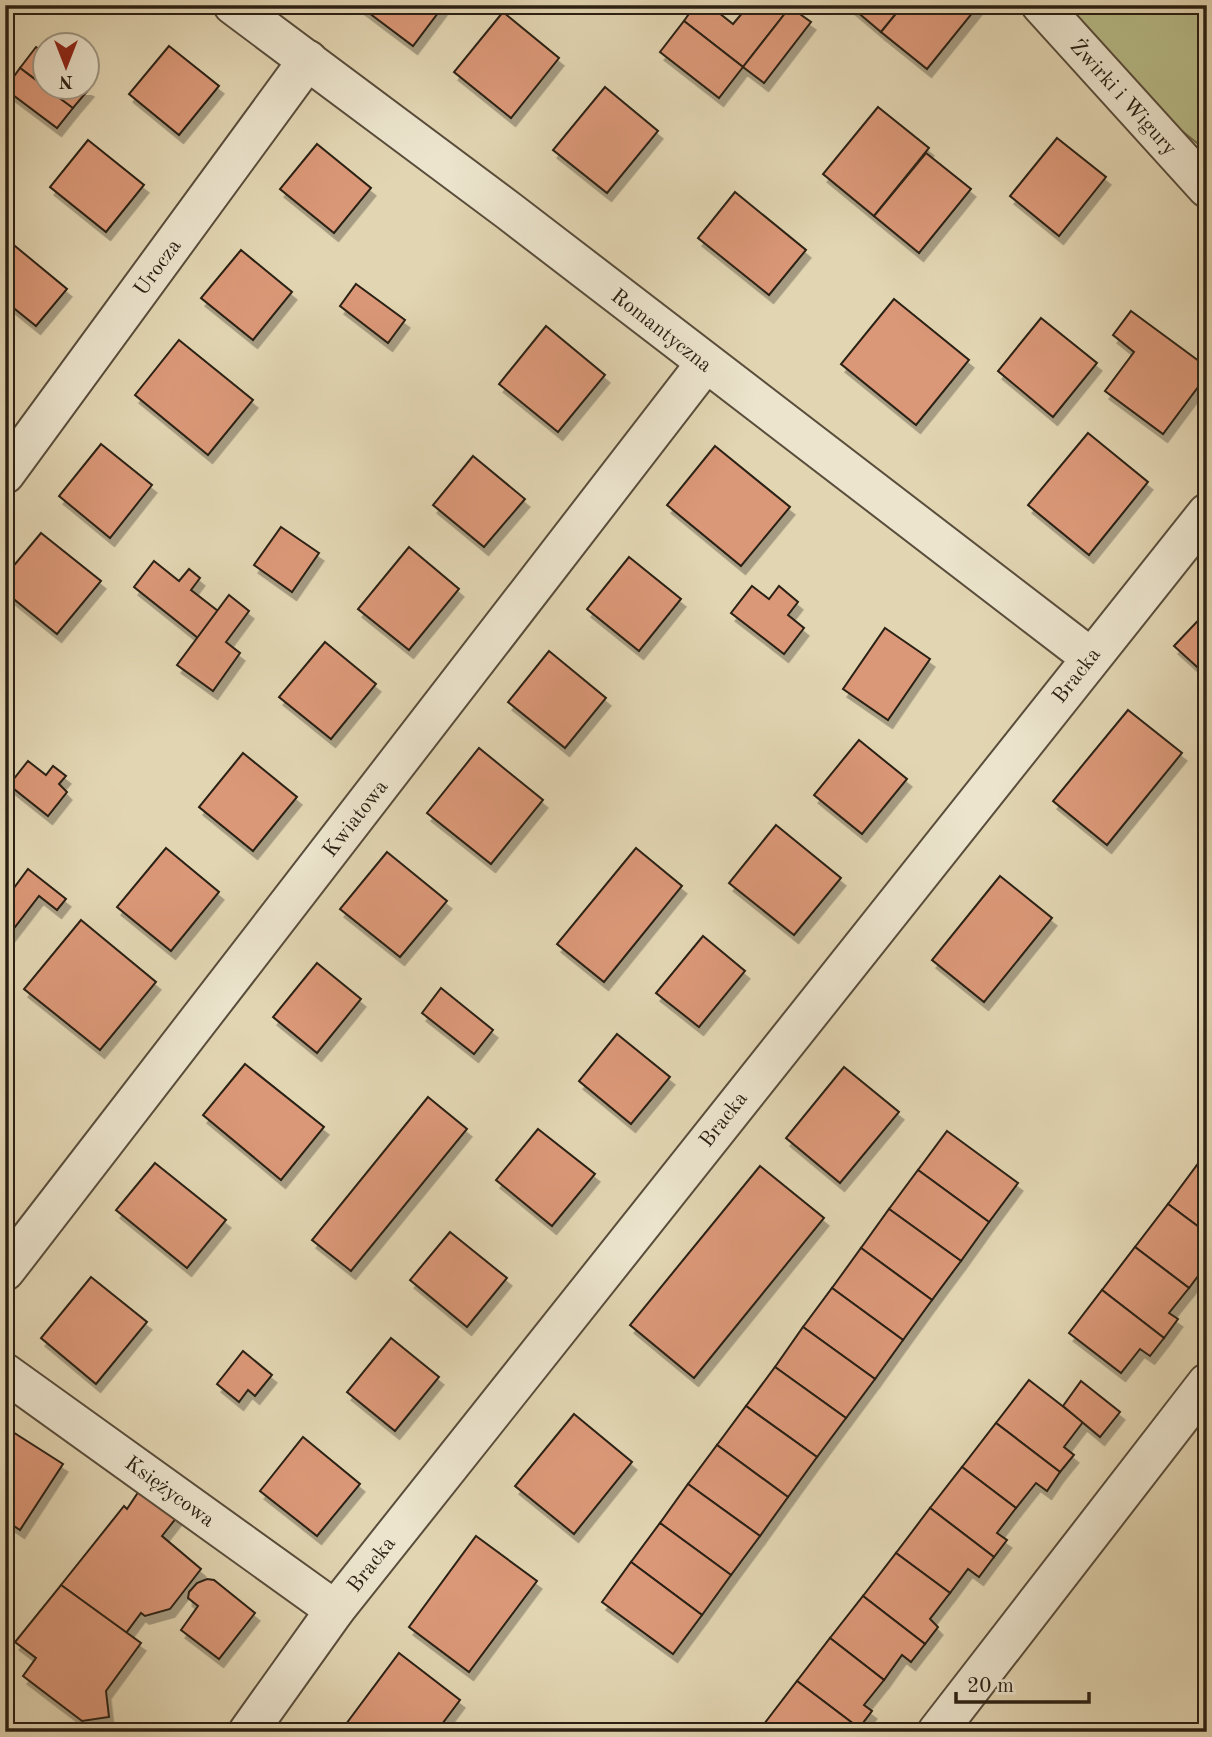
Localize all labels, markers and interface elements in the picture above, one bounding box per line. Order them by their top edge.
north arrow [32,32,102,102]
street label: Żwirki i Wigury [1066,33,1183,160]
text: N [58,71,73,90]
street label: Urocza [131,236,186,300]
street label: Romantyczna [607,286,715,377]
street label: Bracka [1049,644,1105,708]
street label: Kwiatowa [320,776,393,862]
street label: Bracka [696,1088,752,1152]
street label: Księżycowa [121,1453,218,1532]
street label: Bracka [344,1533,400,1597]
scale bar [956,1660,1090,1704]
text: 20 m [967,1676,1014,1697]

